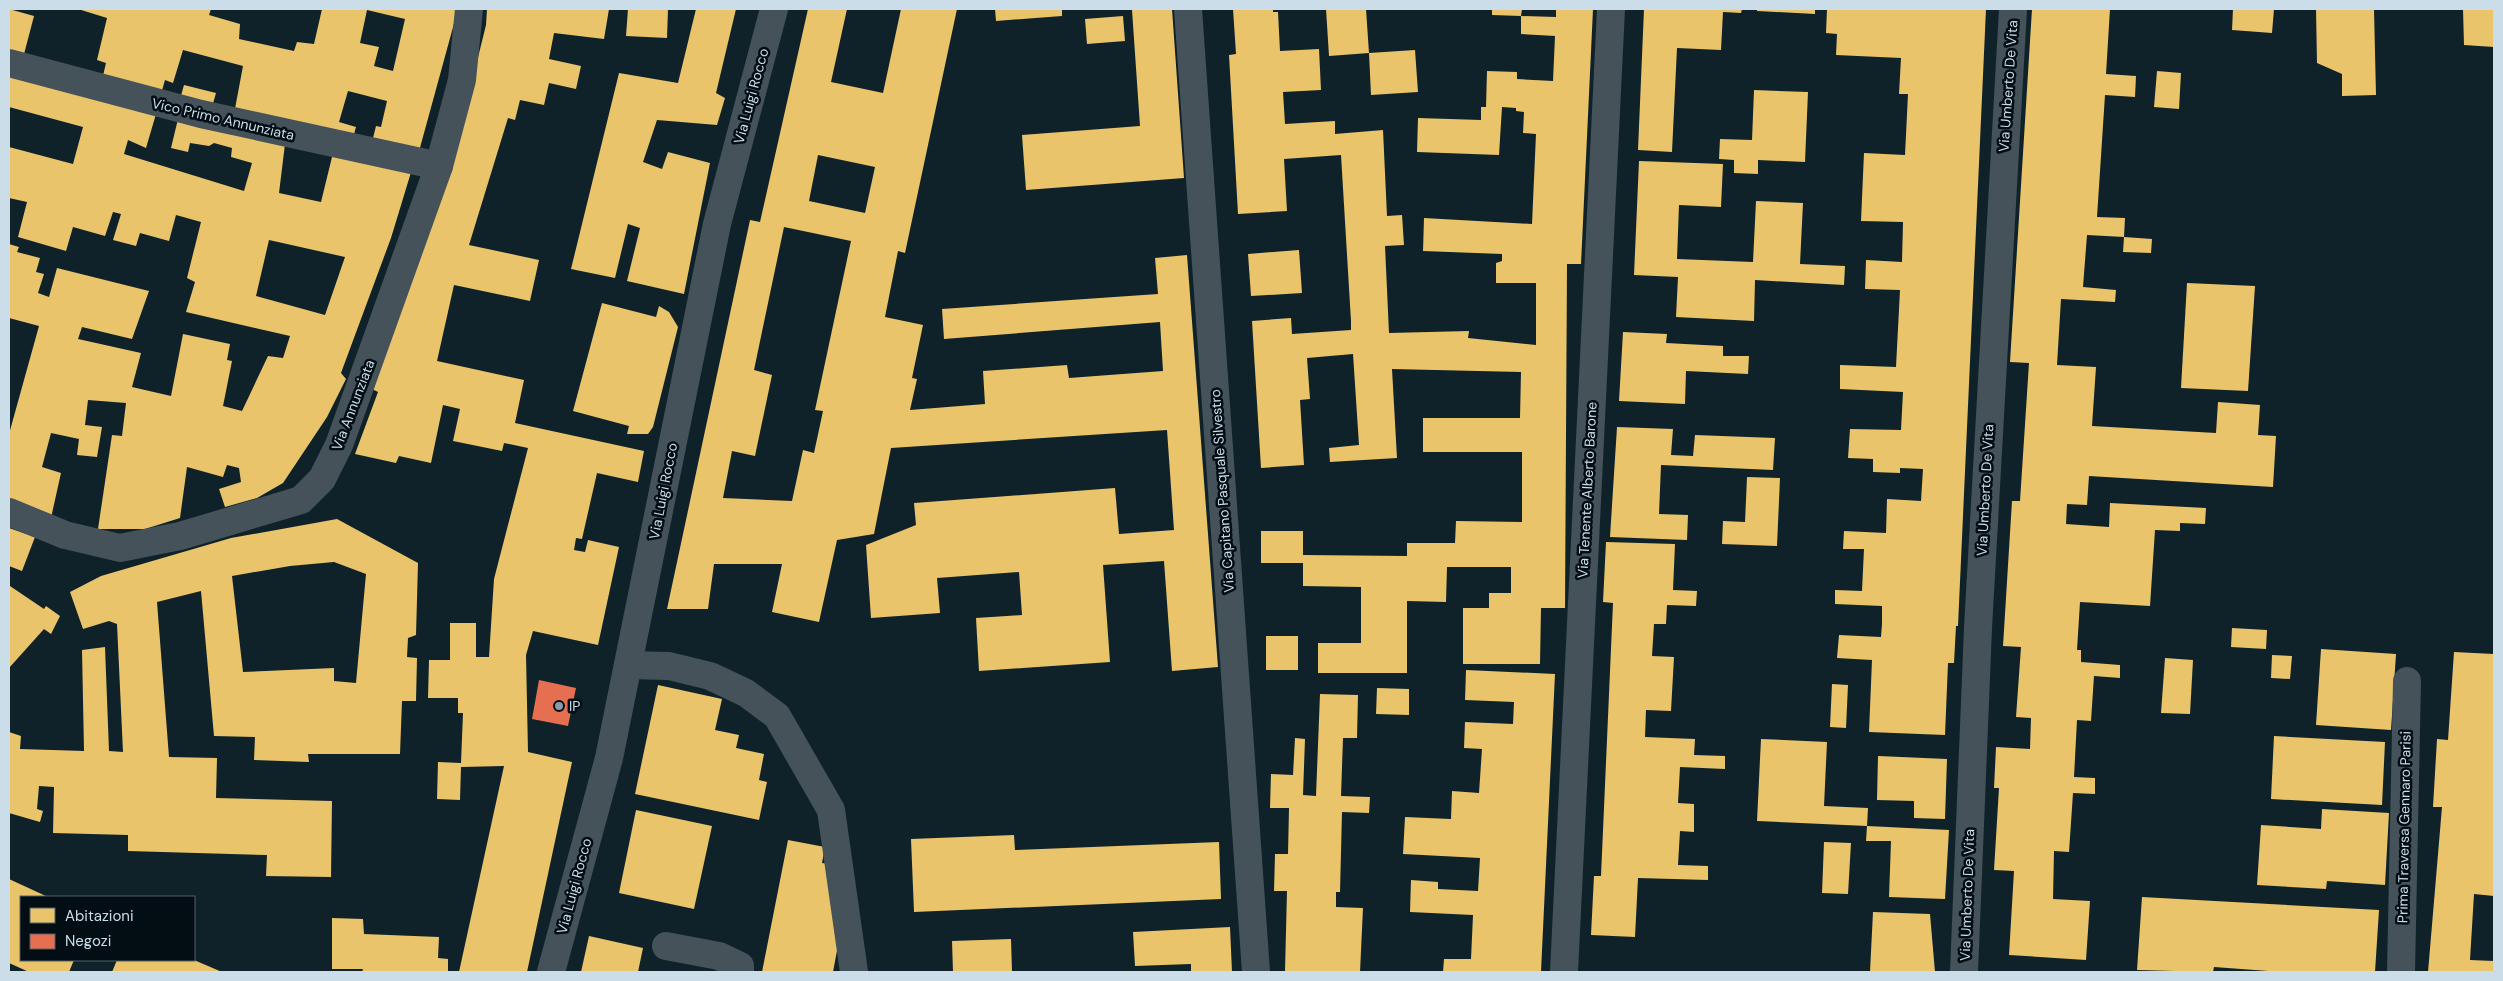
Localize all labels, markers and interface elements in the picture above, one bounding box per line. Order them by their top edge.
street label: Via Umberto De Vita [1994,20,2022,152]
street label: Via Luigi Rocco [730,46,772,146]
street label: Vico Primo Annunziata [150,94,296,144]
street label: Via Annunziata [327,357,379,453]
street label: Via Capitano Pasquale Silvestro [1206,389,1238,593]
street label: Via Tenente Alberto Barone [1573,401,1601,579]
street label: Via Umberto De Vita [1973,424,1997,556]
street label: Via Luigi Rocco [645,441,681,541]
place label: IP [569,697,580,715]
marker: IP [553,700,565,712]
street label: Prima Traversa Gennaro Parisi [2393,731,2415,923]
street label: Via Umberto De Vita [1956,829,1978,961]
street label: Via Luigi Rocco [553,836,595,936]
legend [20,896,195,961]
text: Abitazioni [65,906,134,926]
text: Negozi [65,931,111,951]

